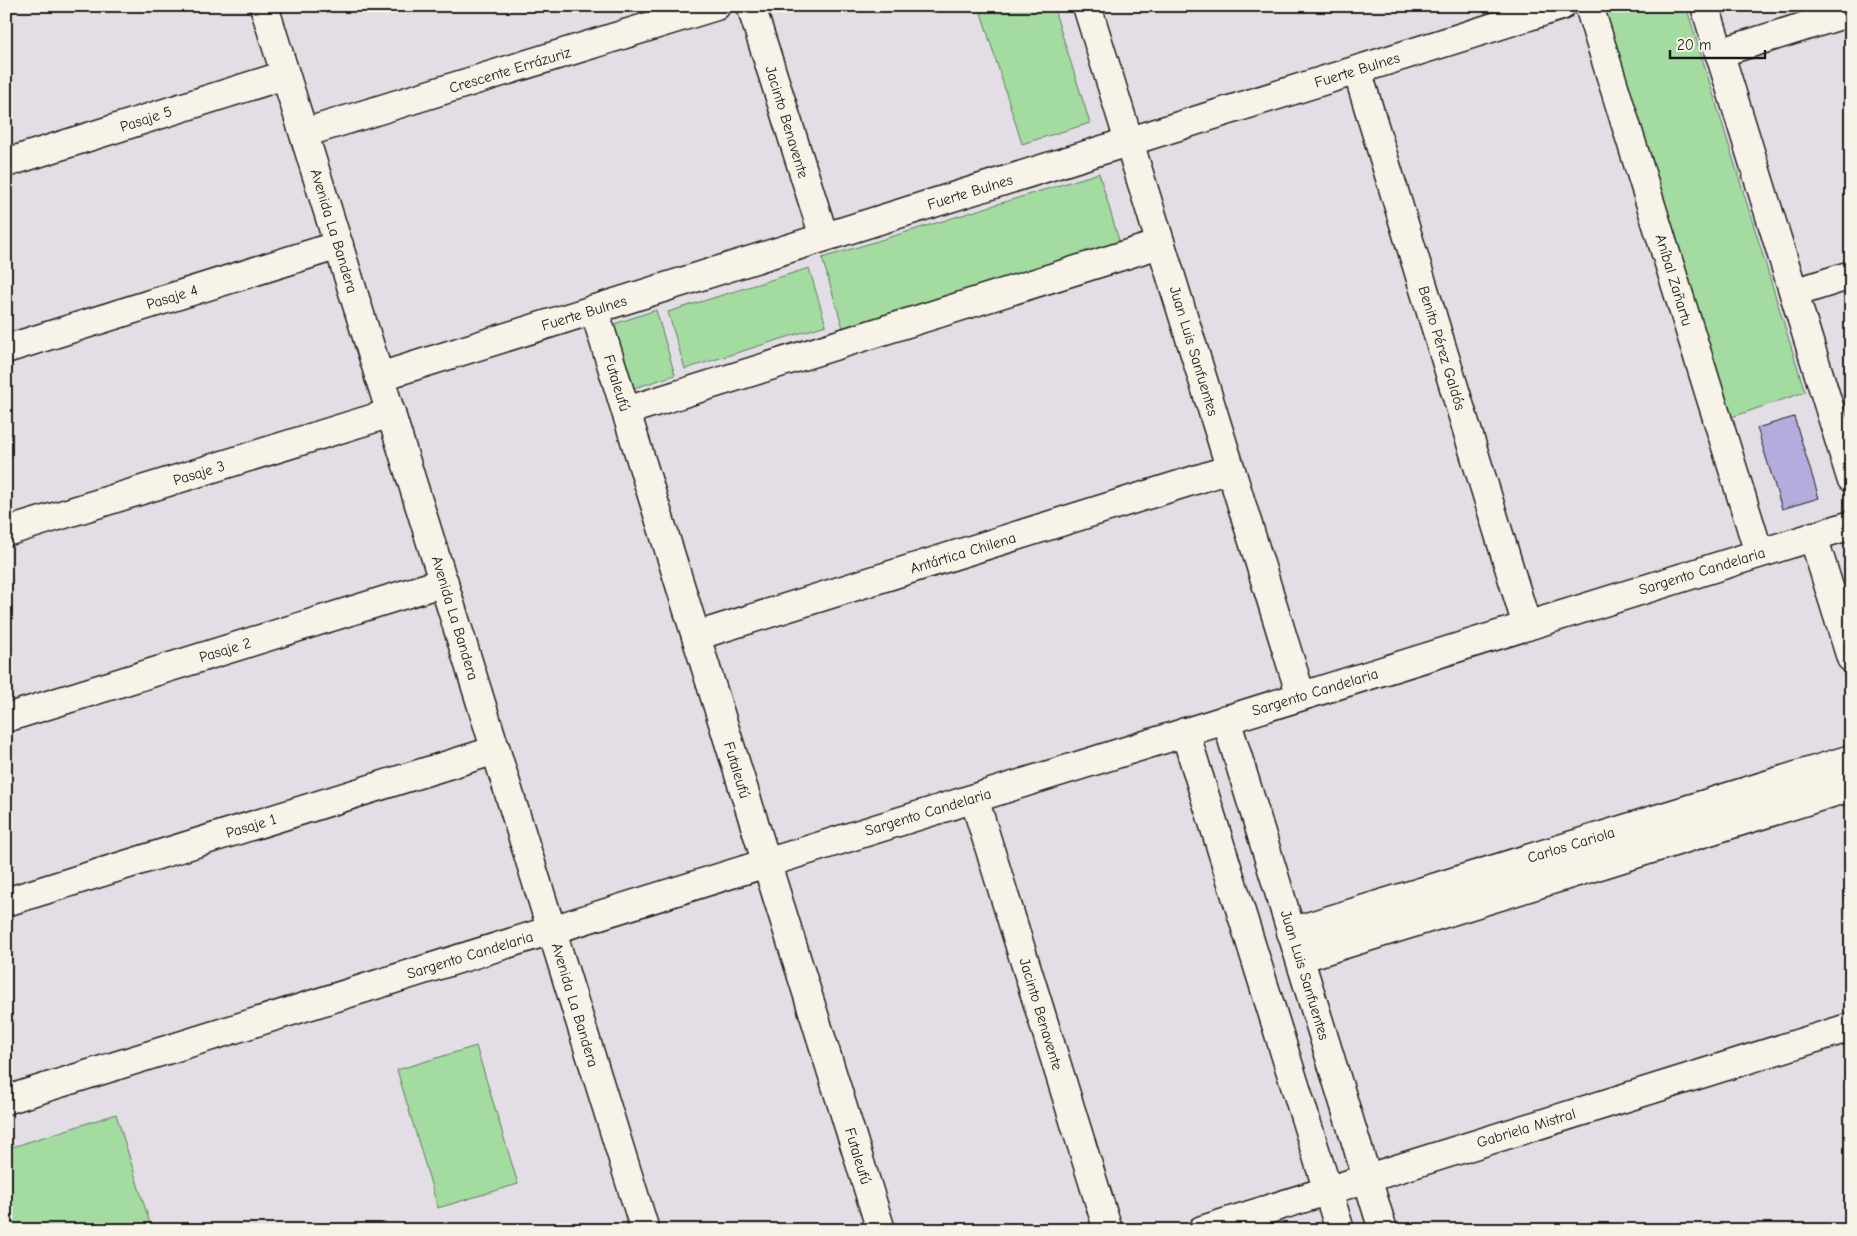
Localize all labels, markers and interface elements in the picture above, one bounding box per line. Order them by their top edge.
scale bar [1670,28,1764,60]
text: 20 m [1677,36,1711,54]
street label: Crescente Errázuriz [447,43,573,97]
street label: Fuerte Bulnes [1312,48,1402,92]
street label: Jacinto Benavente [761,64,813,181]
street label: Pasaje 5 [118,102,174,136]
street label: Avenida La Bandera [307,167,361,295]
street label: Fuerte Bulnes [925,170,1015,214]
street label: Aníbal Zañartu [1652,232,1696,328]
street label: Pasaje 4 [144,281,200,313]
street label: Juan Luis Sanfuentes [1166,284,1222,418]
street label: Benito Pérez Galdós [1415,284,1469,412]
street label: Fuerte Bulnes [539,291,629,335]
street label: Futaleufú [600,353,634,413]
street label: Pasaje 3 [171,457,227,489]
street label: Antártica Chilena [908,528,1018,578]
street label: Sargento Candelaria [1637,543,1767,599]
street label: Avenida La Bandera [428,554,482,682]
street label: Pasaje 2 [197,634,253,666]
street label: Sargento Candelaria [1250,664,1380,720]
street label: Futaleufú [720,740,754,800]
street label: Sargento Candelaria [863,784,993,840]
street label: Pasaje 1 [224,810,278,842]
street label: Carlos Cariola [1525,823,1617,867]
street label: Juan Luis Sanfuentes [1277,908,1333,1042]
street label: Sargento Candelaria [405,927,535,983]
street label: Avenida La Bandera [548,941,602,1069]
street label: Jacinto Benavente [1015,956,1067,1073]
street label: Gabriela Mistral [1474,1104,1578,1152]
street label: Futaleufú [841,1126,875,1186]

